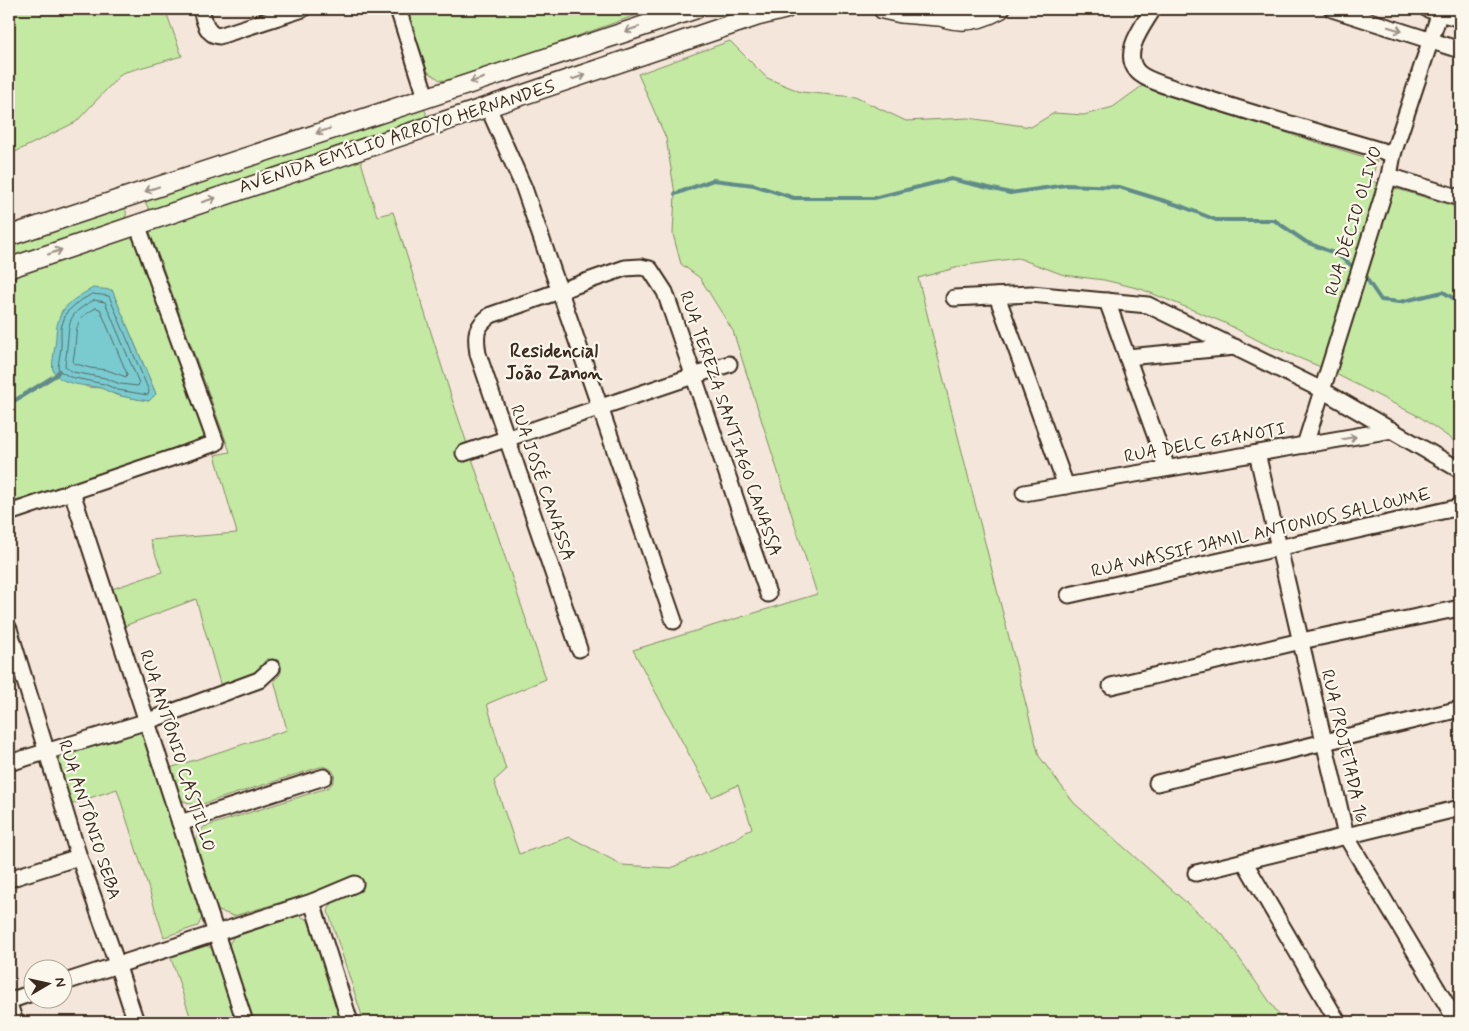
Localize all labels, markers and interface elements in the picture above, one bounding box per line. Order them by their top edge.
one-way arrow [1387,24,1403,34]
one-way arrow [624,25,640,35]
one-way arrow [570,71,586,81]
street label: AVENIDA EMÍLIO ARROYO HERNANDES [236,74,558,200]
one-way arrow [470,76,486,85]
one-way arrow [315,127,331,137]
street label: RUA DÉCIO OLIVO [1320,143,1388,299]
one-way arrow [145,184,161,194]
one-way arrow [200,195,216,204]
one-way arrow [47,247,62,256]
street label: RUA TEREZA SANTIAGO CANASSA [673,288,787,560]
district label: Residencial João Zanon [505,339,603,386]
street label: RUA JOSÉ CANASSA [504,402,580,564]
street label: RUA DELC GIANOTI [1122,417,1288,469]
one-way arrow [1340,432,1356,442]
street label: RUA WASSIF JAMIL ANTONIOS SALLOUME [1089,482,1433,584]
street label: RUA ANTÔNIO CASTILLO [133,647,221,855]
street label: RUA PROJETADA 16 [1315,667,1373,825]
street label: RUA ANTÔNIO SEBA [52,737,126,903]
north arrow [22,958,72,1008]
text: N [50,976,69,988]

